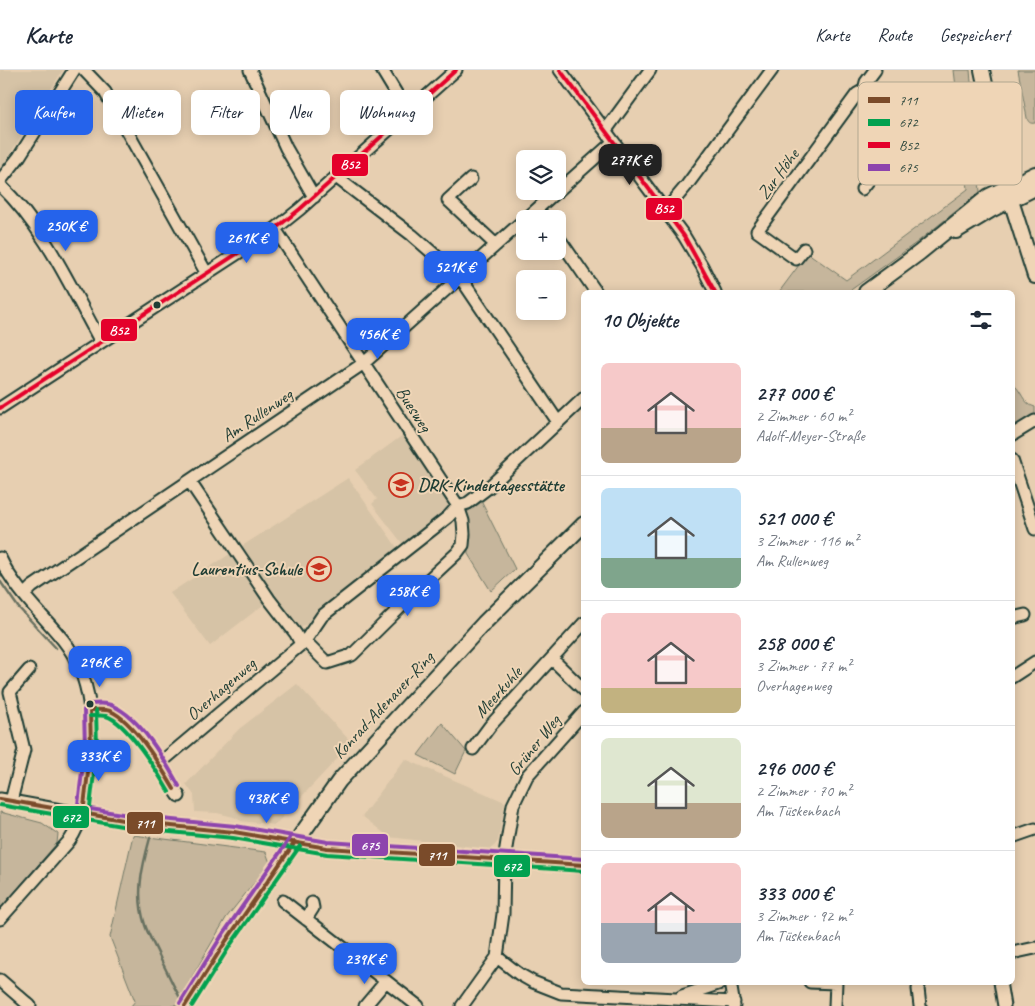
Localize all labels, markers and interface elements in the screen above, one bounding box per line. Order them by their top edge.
text: Karte [25,20,72,50]
text: Karte [815,24,850,46]
text: Route [878,24,912,46]
text: Gespeichert [940,24,1010,46]
legend [858,82,1022,185]
chip: Kaufen [15,90,93,135]
chip: Mieten [103,90,181,135]
chip: Filter [191,90,260,135]
chip: Neu [270,90,330,135]
chip: Wohnung [340,90,433,135]
text: 711 [899,92,919,109]
text: 672 [899,114,920,131]
text: B52 [899,137,921,154]
pin: 277K € [589,144,671,186]
street label: Zur Höhe [752,144,804,204]
map controls [516,150,566,320]
button: layers [516,150,566,200]
text: 277K € [610,150,650,170]
line badge: B52 [331,153,369,177]
text: B52 [340,156,362,173]
text: 675 [899,159,919,176]
line badge: B52 [645,197,683,221]
text: B52 [654,200,676,217]
pin: 250K € [25,210,107,252]
button: + [516,210,566,260]
text: 250K € [46,216,86,236]
pin: 261K € [206,222,288,264]
text: 261K € [226,228,268,248]
pin: 521K € [414,250,496,293]
text: 521K € [435,257,475,277]
button: − [516,270,566,320]
unlabelled marker [152,300,162,310]
icon: filters [967,306,995,334]
text: 10 Objekte [601,307,678,333]
line badge: B52 [100,318,138,342]
pin: 456K € [337,318,419,360]
text: B52 [109,322,131,339]
text: 456K € [358,324,398,344]
text: 277 000 € [756,380,832,406]
street label: Am Rullenweg [217,382,298,447]
street label: Buesweg [391,382,438,437]
icon: home [641,383,701,443]
text: 2 Zimmer · 60 m² [756,406,851,426]
text: Adolf-Meyer-Straße [756,426,865,446]
school or university icon: DRK-Kindertagesstätte [388,472,414,498]
place label: DRK-Kindertagesstätte [418,474,566,496]
text: 521 000 € [756,505,832,531]
icon: home [641,508,701,568]
text: 3 Zimmer · 116 m² [756,531,858,551]
text: Am Rullenweg [756,551,828,571]
school or university icon: Laurentius-Schule [306,556,332,582]
place label: Laurentius-Schule [191,558,304,580]
pin: 258K € [367,574,449,617]
text: 258K € [388,581,428,601]
text: 258 000 € [756,630,832,656]
icon: home [641,633,701,693]
pin: 296K € [59,646,141,688]
street label: Konrad-Adenauer-Ring [328,646,439,763]
text: 296K € [80,652,120,672]
street label: Overhagenweg [182,652,262,725]
text: 3 Zimmer · 77 m² [756,656,851,676]
street label: Meerkuhle [469,661,527,722]
text: Overhagenweg [756,676,832,696]
unlabelled marker [85,699,95,709]
street label: Grüner Weg [503,709,566,780]
pin: 333K € [58,740,140,782]
text: 333K € [79,746,119,766]
text: 296 000 € [756,755,833,781]
icon: home [641,758,701,818]
text: 2 Zimmer · 70 m² [756,781,851,801]
pin: 438K € [226,782,308,824]
text: 438K € [247,788,287,808]
text: Am Tüskenbach [756,801,840,821]
line badge: 672 [52,805,90,829]
text: 672 [61,809,82,826]
line badge: 711 [126,811,164,835]
text: 711 [136,815,156,832]
line badge: 675 [351,833,389,857]
text: 675 [361,837,381,854]
line badge: 711 [418,843,456,867]
text: 711 [428,847,448,864]
line badge: 672 [493,854,531,878]
text: 672 [502,858,523,875]
text: 333 000 € [756,880,832,906]
icon: home [641,883,701,943]
text: 3 Zimmer · 92 m² [756,906,851,926]
text: Am Tüskenbach [756,926,840,946]
pin: 239K € [324,942,406,985]
text: 239K € [345,949,385,969]

